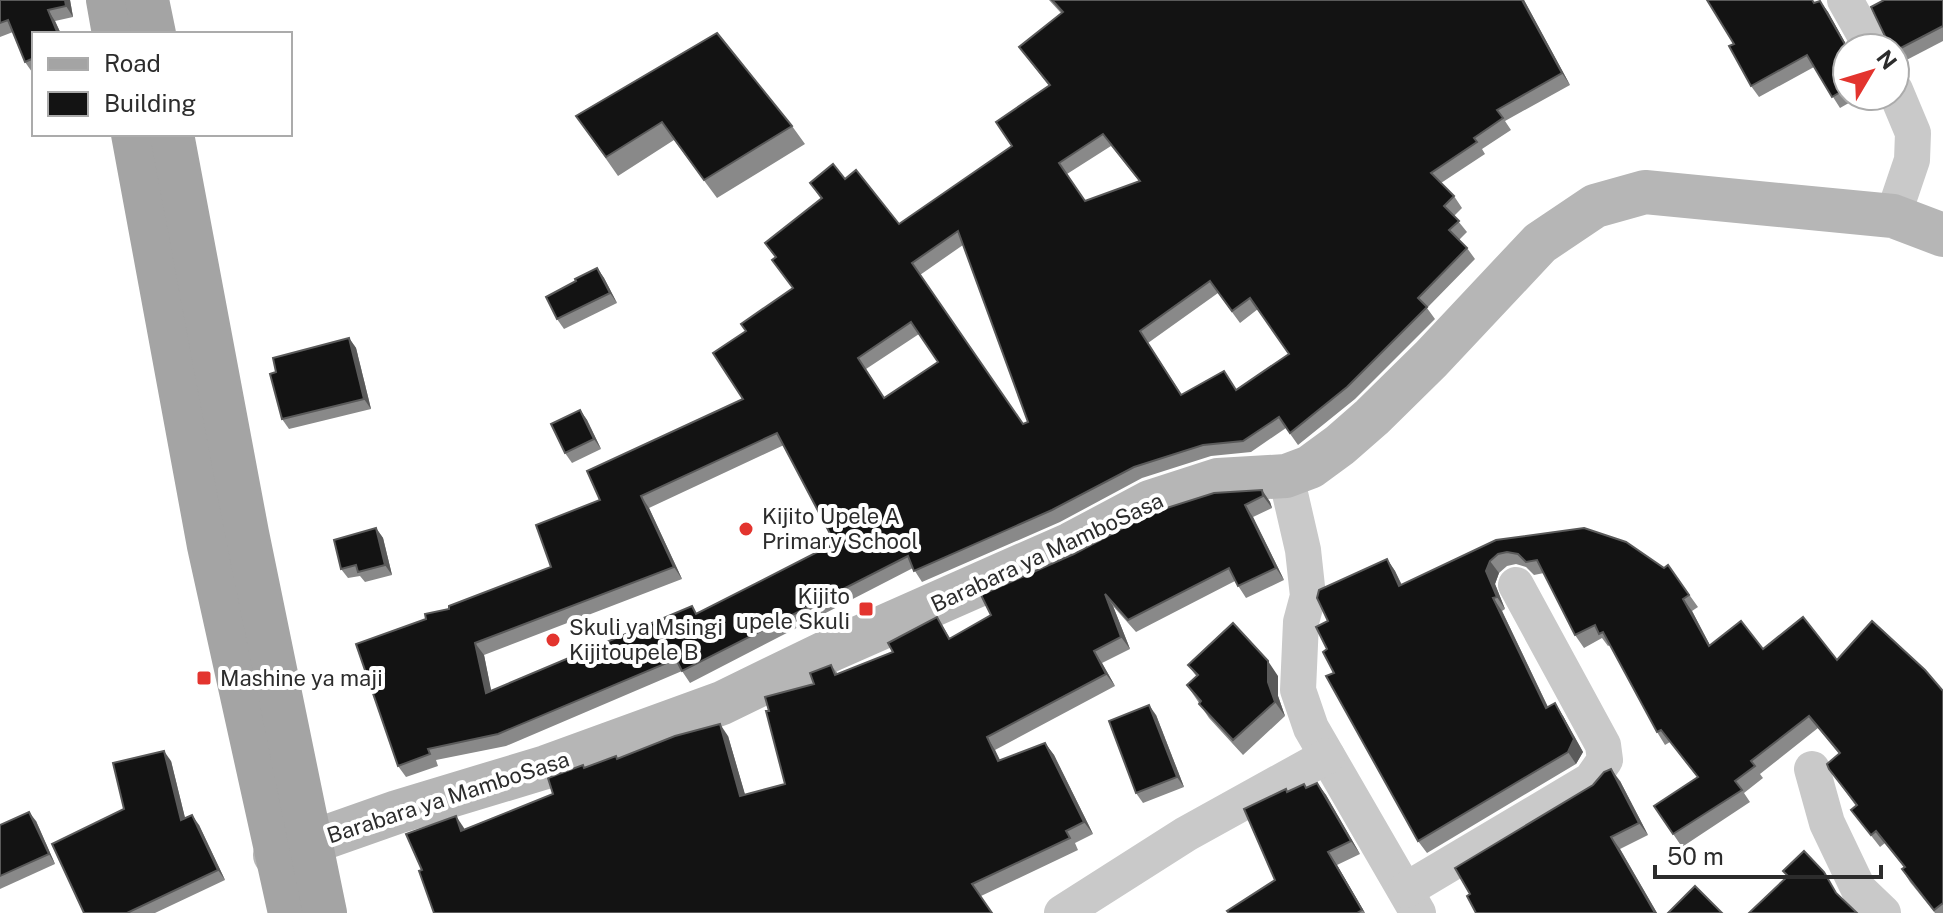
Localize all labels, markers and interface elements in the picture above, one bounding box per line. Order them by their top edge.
legend [32,32,292,136]
north arrow [1831,32,1911,112]
text: N [1871,45,1902,74]
text: Road [104,49,161,77]
text: Building [104,89,196,117]
street label: Barabara ya MamboSasa [927,487,1167,617]
place label: Kijito Upele A Primary School [762,503,918,554]
marker: Kijito Upele A Primary School [737,520,755,538]
place label: Kijito upele Skuli [736,583,850,634]
marker: Kijito upele Skuli [857,600,875,618]
place label: Skuli ya Msingi Kijitoupele B [569,614,723,665]
marker: Skuli ya Msingi Kijitoupele B [544,631,562,649]
place label: Mashine ya maji [220,665,383,691]
marker: Mashine ya maji [195,669,213,687]
street label: Barabara ya MamboSasa [324,746,572,848]
scale bar [1655,829,1881,879]
text: 50 m [1667,842,1724,870]

